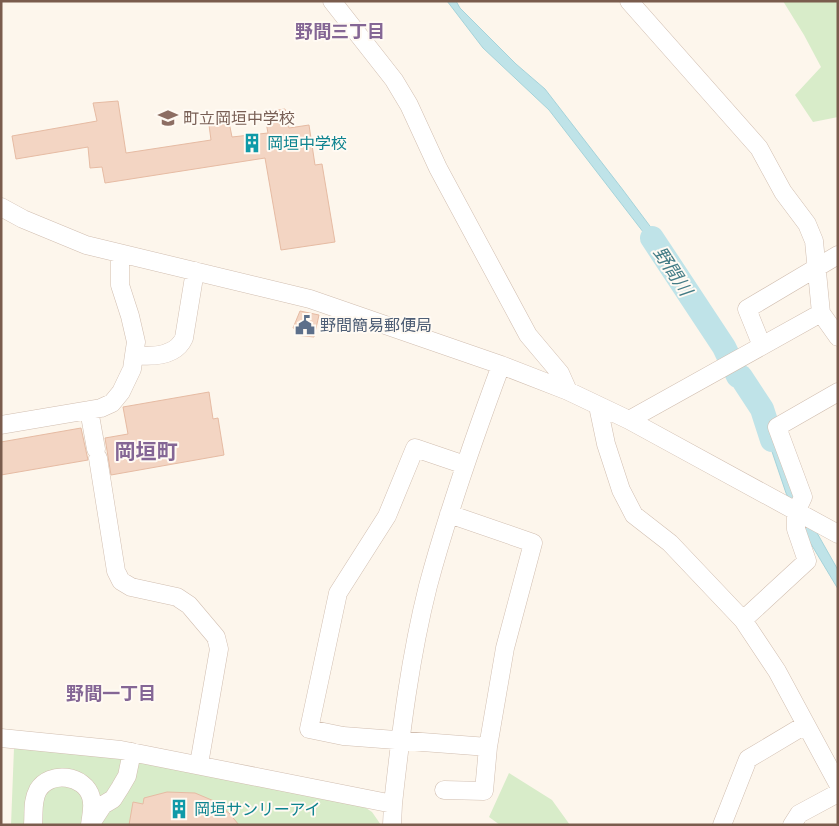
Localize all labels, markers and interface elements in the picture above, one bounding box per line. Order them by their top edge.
district label: 野間三丁目 [295,21,385,42]
school or university icon: 町立岡垣中学校 [157,107,179,129]
place label: 町立岡垣中学校 [183,108,295,128]
building icon: 岡垣中学校 [241,132,263,154]
place label: 岡垣中学校 [267,133,347,153]
water label: 野間川 [649,243,698,301]
public building icon: 野間簡易郵便局 [294,314,316,336]
place label: 野間簡易郵便局 [320,315,432,335]
district label: 岡垣町 [115,439,178,464]
district label: 野間一丁目 [66,683,156,704]
building icon: 岡垣サンリーアイ [168,798,190,820]
place label: 岡垣サンリーアイ [194,799,321,819]

